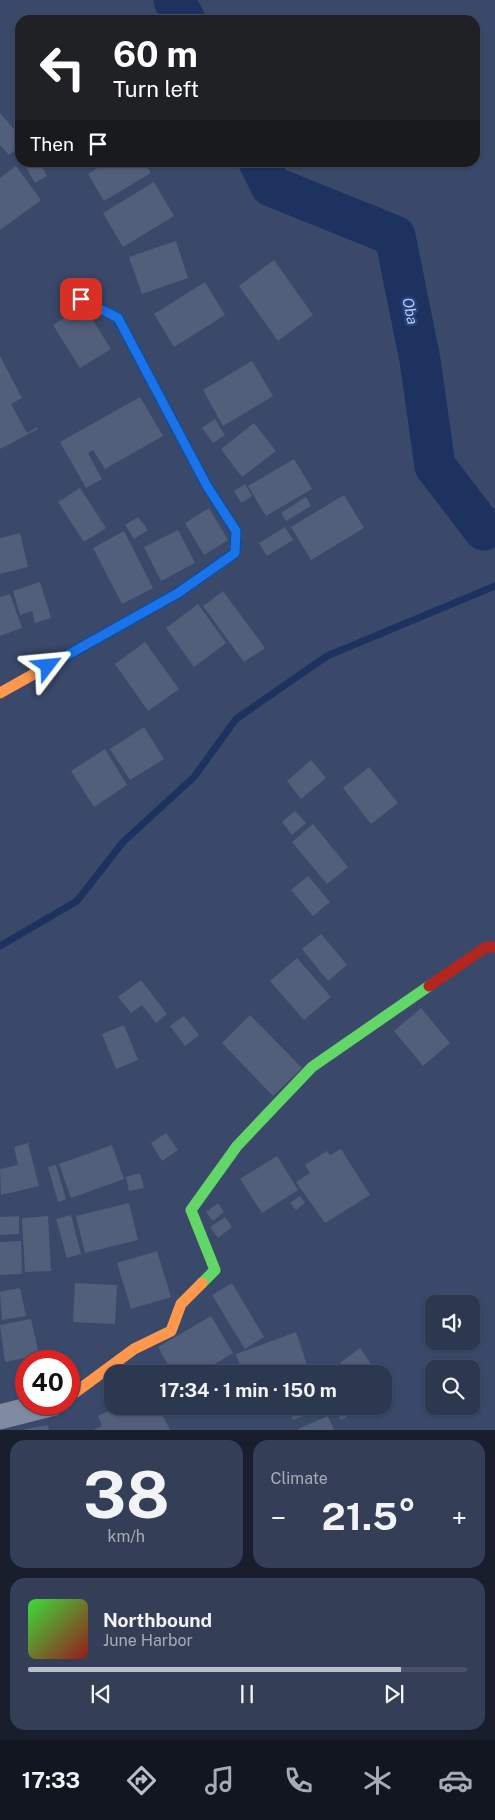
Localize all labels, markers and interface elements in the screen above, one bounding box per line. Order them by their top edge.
text: 60 m [113,34,198,75]
icon: left [30,35,95,100]
text: Turn left [113,76,199,102]
icon: arrive [84,130,112,158]
text: Then [30,133,74,155]
pin [60,278,102,320]
icon: arrive [67,285,95,313]
water label: Oba [399,296,422,326]
position arrow [21,639,73,691]
map controls [425,1295,480,1415]
button: sound [425,1295,480,1350]
speed limit sign: 40 [15,1350,80,1415]
button: search [425,1360,480,1415]
text: 17:34 · 1 min · 150 m [159,1379,337,1401]
text: 38 [83,1456,170,1533]
text: Climate [271,1469,328,1488]
text: 21.5° [322,1494,416,1539]
text: − [271,1501,286,1534]
text: + [451,1501,467,1534]
text: km/h [107,1527,145,1546]
text: Northbound [103,1609,212,1631]
text: June Harbor [103,1631,193,1650]
icon: previous [87,1680,115,1708]
icon: pause [233,1680,261,1708]
icon: next [380,1680,408,1708]
icon: directions [124,1763,159,1798]
icon: music [202,1763,237,1798]
icon: phone [281,1763,316,1798]
icon: climate [360,1763,395,1798]
icon: car [438,1763,473,1798]
text: 17:33 [22,1767,80,1793]

